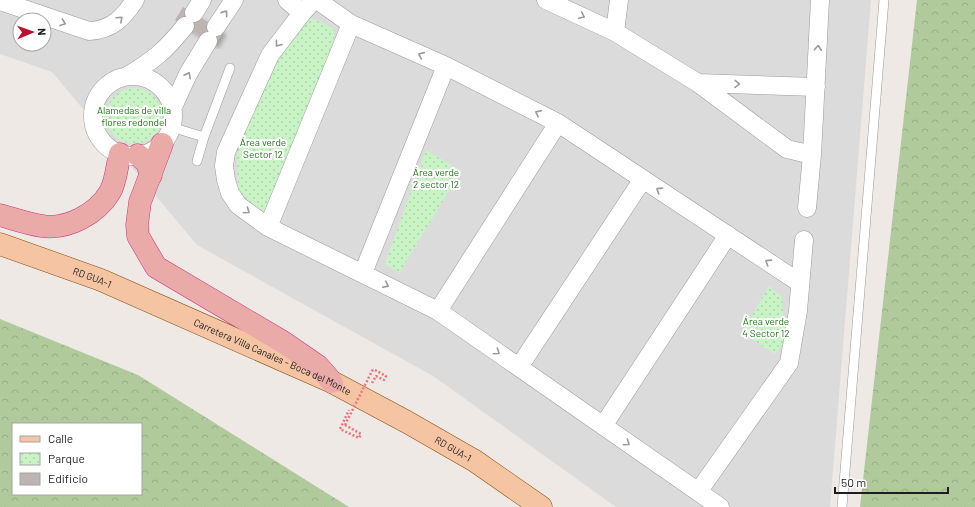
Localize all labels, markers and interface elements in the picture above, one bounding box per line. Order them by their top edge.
one-way arrow [220,10,228,17]
one-way arrow [577,11,585,19]
north arrow [12,12,52,52]
one-way arrow [115,16,123,24]
one-way arrow [60,19,67,27]
text: N [36,28,49,36]
one-way arrow [276,40,283,47]
one-way arrow [814,45,822,51]
one-way arrow [418,52,426,60]
one-way arrow [183,72,191,79]
one-way arrow [734,80,740,89]
park label: Alamedas de villa flores redondel [97,104,171,128]
one-way arrow [535,110,542,118]
park label: Área verde Sector 12 [240,136,286,160]
park label: Área verde 2 sector 12 [413,166,459,190]
one-way arrow [656,187,663,195]
one-way arrow [242,206,249,213]
one-way arrow [765,260,772,267]
street label: RD GUA-1 [71,264,113,290]
one-way arrow [382,280,390,288]
park label: Área verde 4 Sector 12 [742,315,790,339]
street label: Carretera Villa Canales - Boca del Monte [192,316,353,397]
one-way arrow [493,347,500,355]
legend [12,423,142,495]
text: Calle [48,431,73,445]
street label: RD GUA-1 [433,433,474,464]
one-way arrow [622,438,629,445]
text: Parque [48,451,85,465]
scale bar [835,469,948,495]
text: Edificio [48,471,88,485]
text: 50 m [841,475,866,489]

